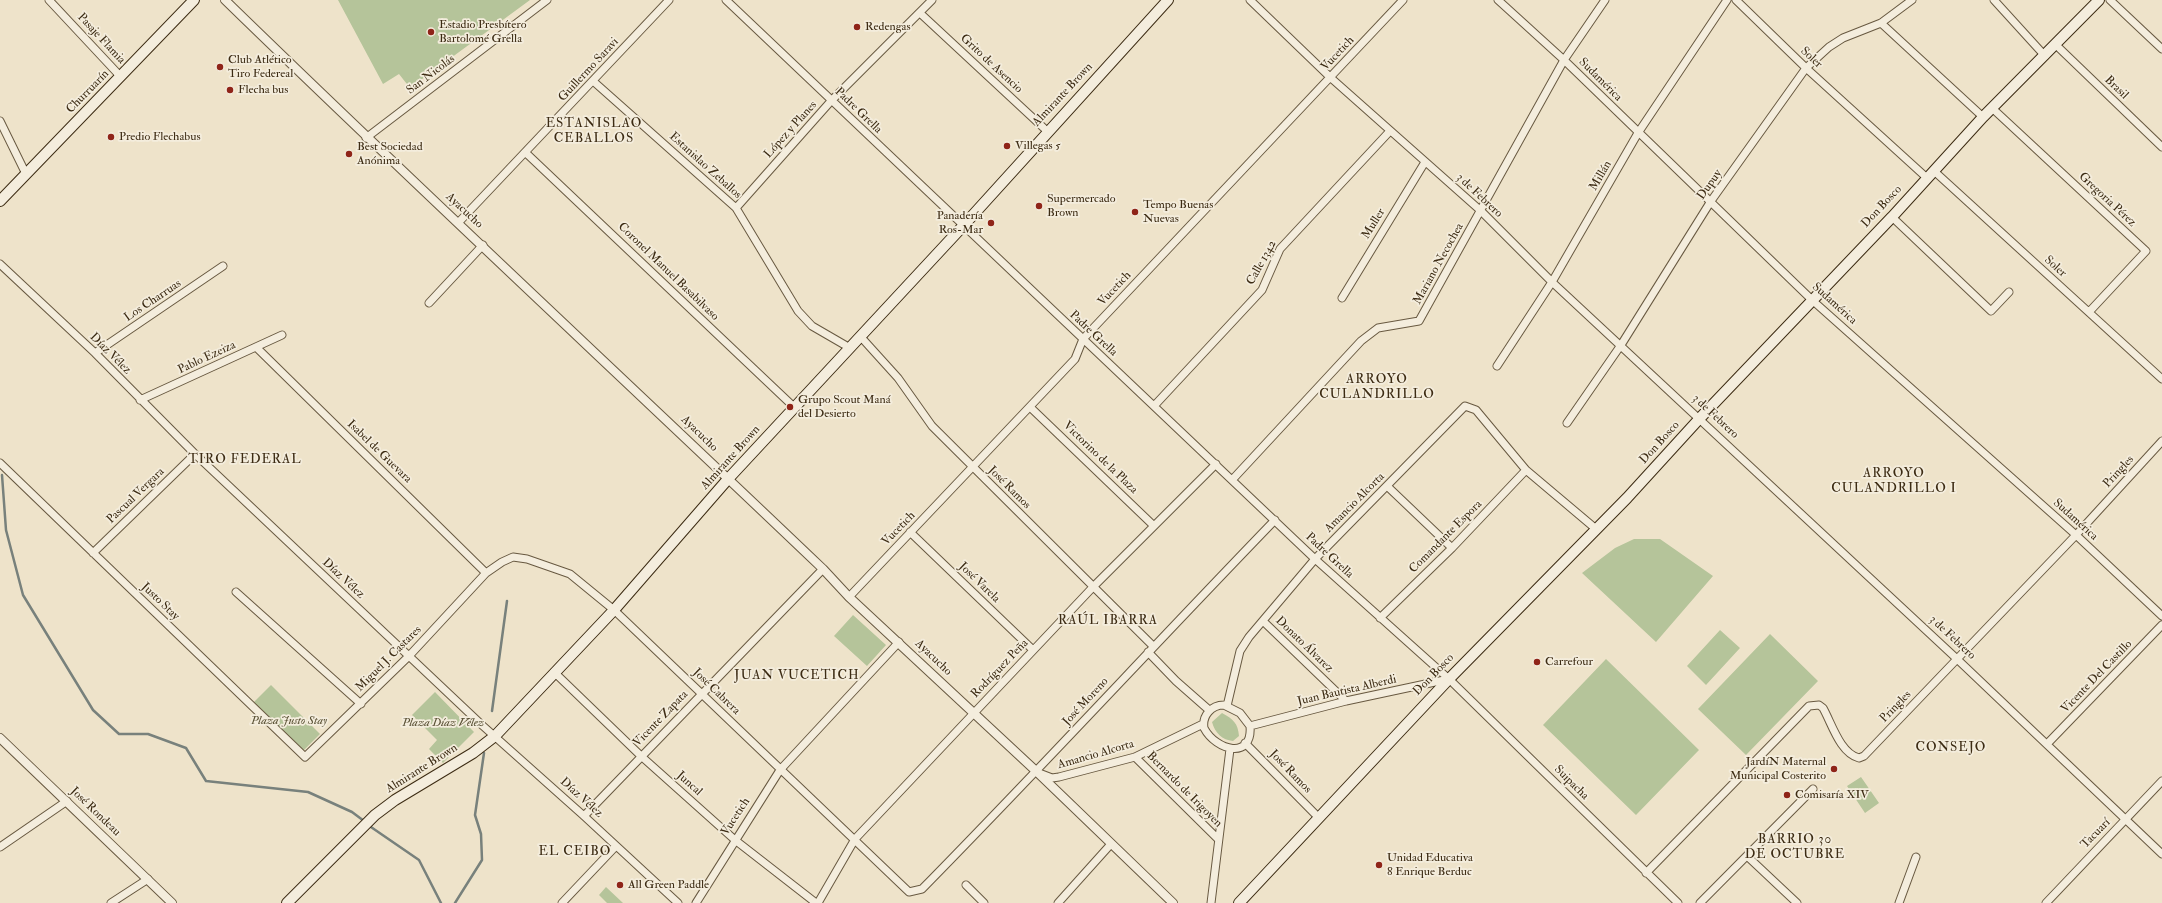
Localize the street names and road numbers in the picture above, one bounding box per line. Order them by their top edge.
street label: Pasaje Flamia [74,11,128,67]
street label: Grito de Asencio [957,31,1025,97]
street label: Vucetich [1318,34,1358,74]
street label: Guillermo Saravi [556,35,622,105]
street label: Soler [1797,44,1825,72]
street label: San Nicolás [404,52,458,98]
street label: Sudamérica [1575,55,1625,105]
street label: Almirante Brown [1030,60,1096,130]
street label: Churruarín [64,67,112,117]
street label: Brasil [2101,73,2131,103]
street label: Padre Grella [831,85,885,137]
street label: López y Planes [762,98,820,162]
street label: Estanislao Zeballos [666,130,744,202]
street label: Millán [1587,159,1615,193]
street label: Dupuy [1694,167,1726,203]
street label: Gregoria Pérez [2075,170,2139,230]
street label: 3 de Febrero [1453,171,1505,221]
street label: Don Bosco [1859,183,1905,231]
street label: Ayacucho [442,190,486,232]
street label: Muller [1359,206,1389,242]
street label: Coronel Manuel Basabilvaso [615,220,721,324]
street label: Mariano Necochea [1411,221,1467,307]
street label: Calle 1342 [1244,238,1280,288]
street label: Soler [2041,253,2069,281]
street label: Vucetich [1095,269,1135,309]
street label: Los Charruas [122,277,184,325]
street label: Sudamérica [1809,280,1859,328]
street label: Padre Grella [1066,308,1120,360]
street label: Díaz Vélez [86,330,134,378]
street label: Pablo Ezeiza [176,338,238,378]
street label: 3 de Febrero [1689,392,1741,442]
street label: Ayacucho [678,413,720,455]
street label: Isabel de Guevara [344,417,414,487]
street label: Victorino de la Plaza [1060,419,1140,497]
street label: Don Bosco [1637,419,1683,467]
street label: Almirante Brown [698,423,764,493]
street label: Pringles [2100,453,2138,491]
street label: José Ramos [985,464,1033,512]
street label: Pascual Vergara [104,465,168,527]
street label: Amancio Alcorta [1322,470,1388,536]
street label: Sudamérica [2050,496,2100,544]
street label: Comandante Espora [1406,497,1486,577]
street label: Vucetich [879,509,919,549]
street label: Padre Grella [1302,530,1356,582]
street label: Díaz Vélez [319,556,367,602]
street label: José Varela [955,560,1003,606]
street label: Justo Stay [138,580,182,624]
street label: 3 de Febrero [1926,613,1978,663]
street label: Donato Álvarez [1272,614,1336,676]
street label: Miguel J. Castares [353,623,425,695]
street label: Ayacucho [912,637,954,679]
street label: Rodríguez Peña [968,637,1032,701]
street label: Vicente Del Castillo [2058,637,2136,717]
street label: Don Bosco [1411,651,1457,699]
street label: José Cabrera [689,666,743,718]
street label: Juan Bautista Alberdi [1296,673,1398,709]
street label: José Moreno [1060,675,1112,729]
street label: Vicente Zapata [631,688,691,750]
street label: Pringles [1877,688,1915,726]
street label: Amancio Alcorta [1056,737,1136,773]
street label: Almirante Brown [384,741,460,797]
street label: José Ramos [1266,747,1314,797]
street label: Bernardo de Irigoyen [1143,749,1225,831]
street label: Suipacha [1551,763,1591,803]
street label: Juncal [673,769,705,799]
street label: Díaz Vélez [557,775,605,821]
street label: José Rondeau [67,784,123,840]
street label: Vucetich [719,796,753,838]
street label: Tacuarí [2078,816,2114,852]

